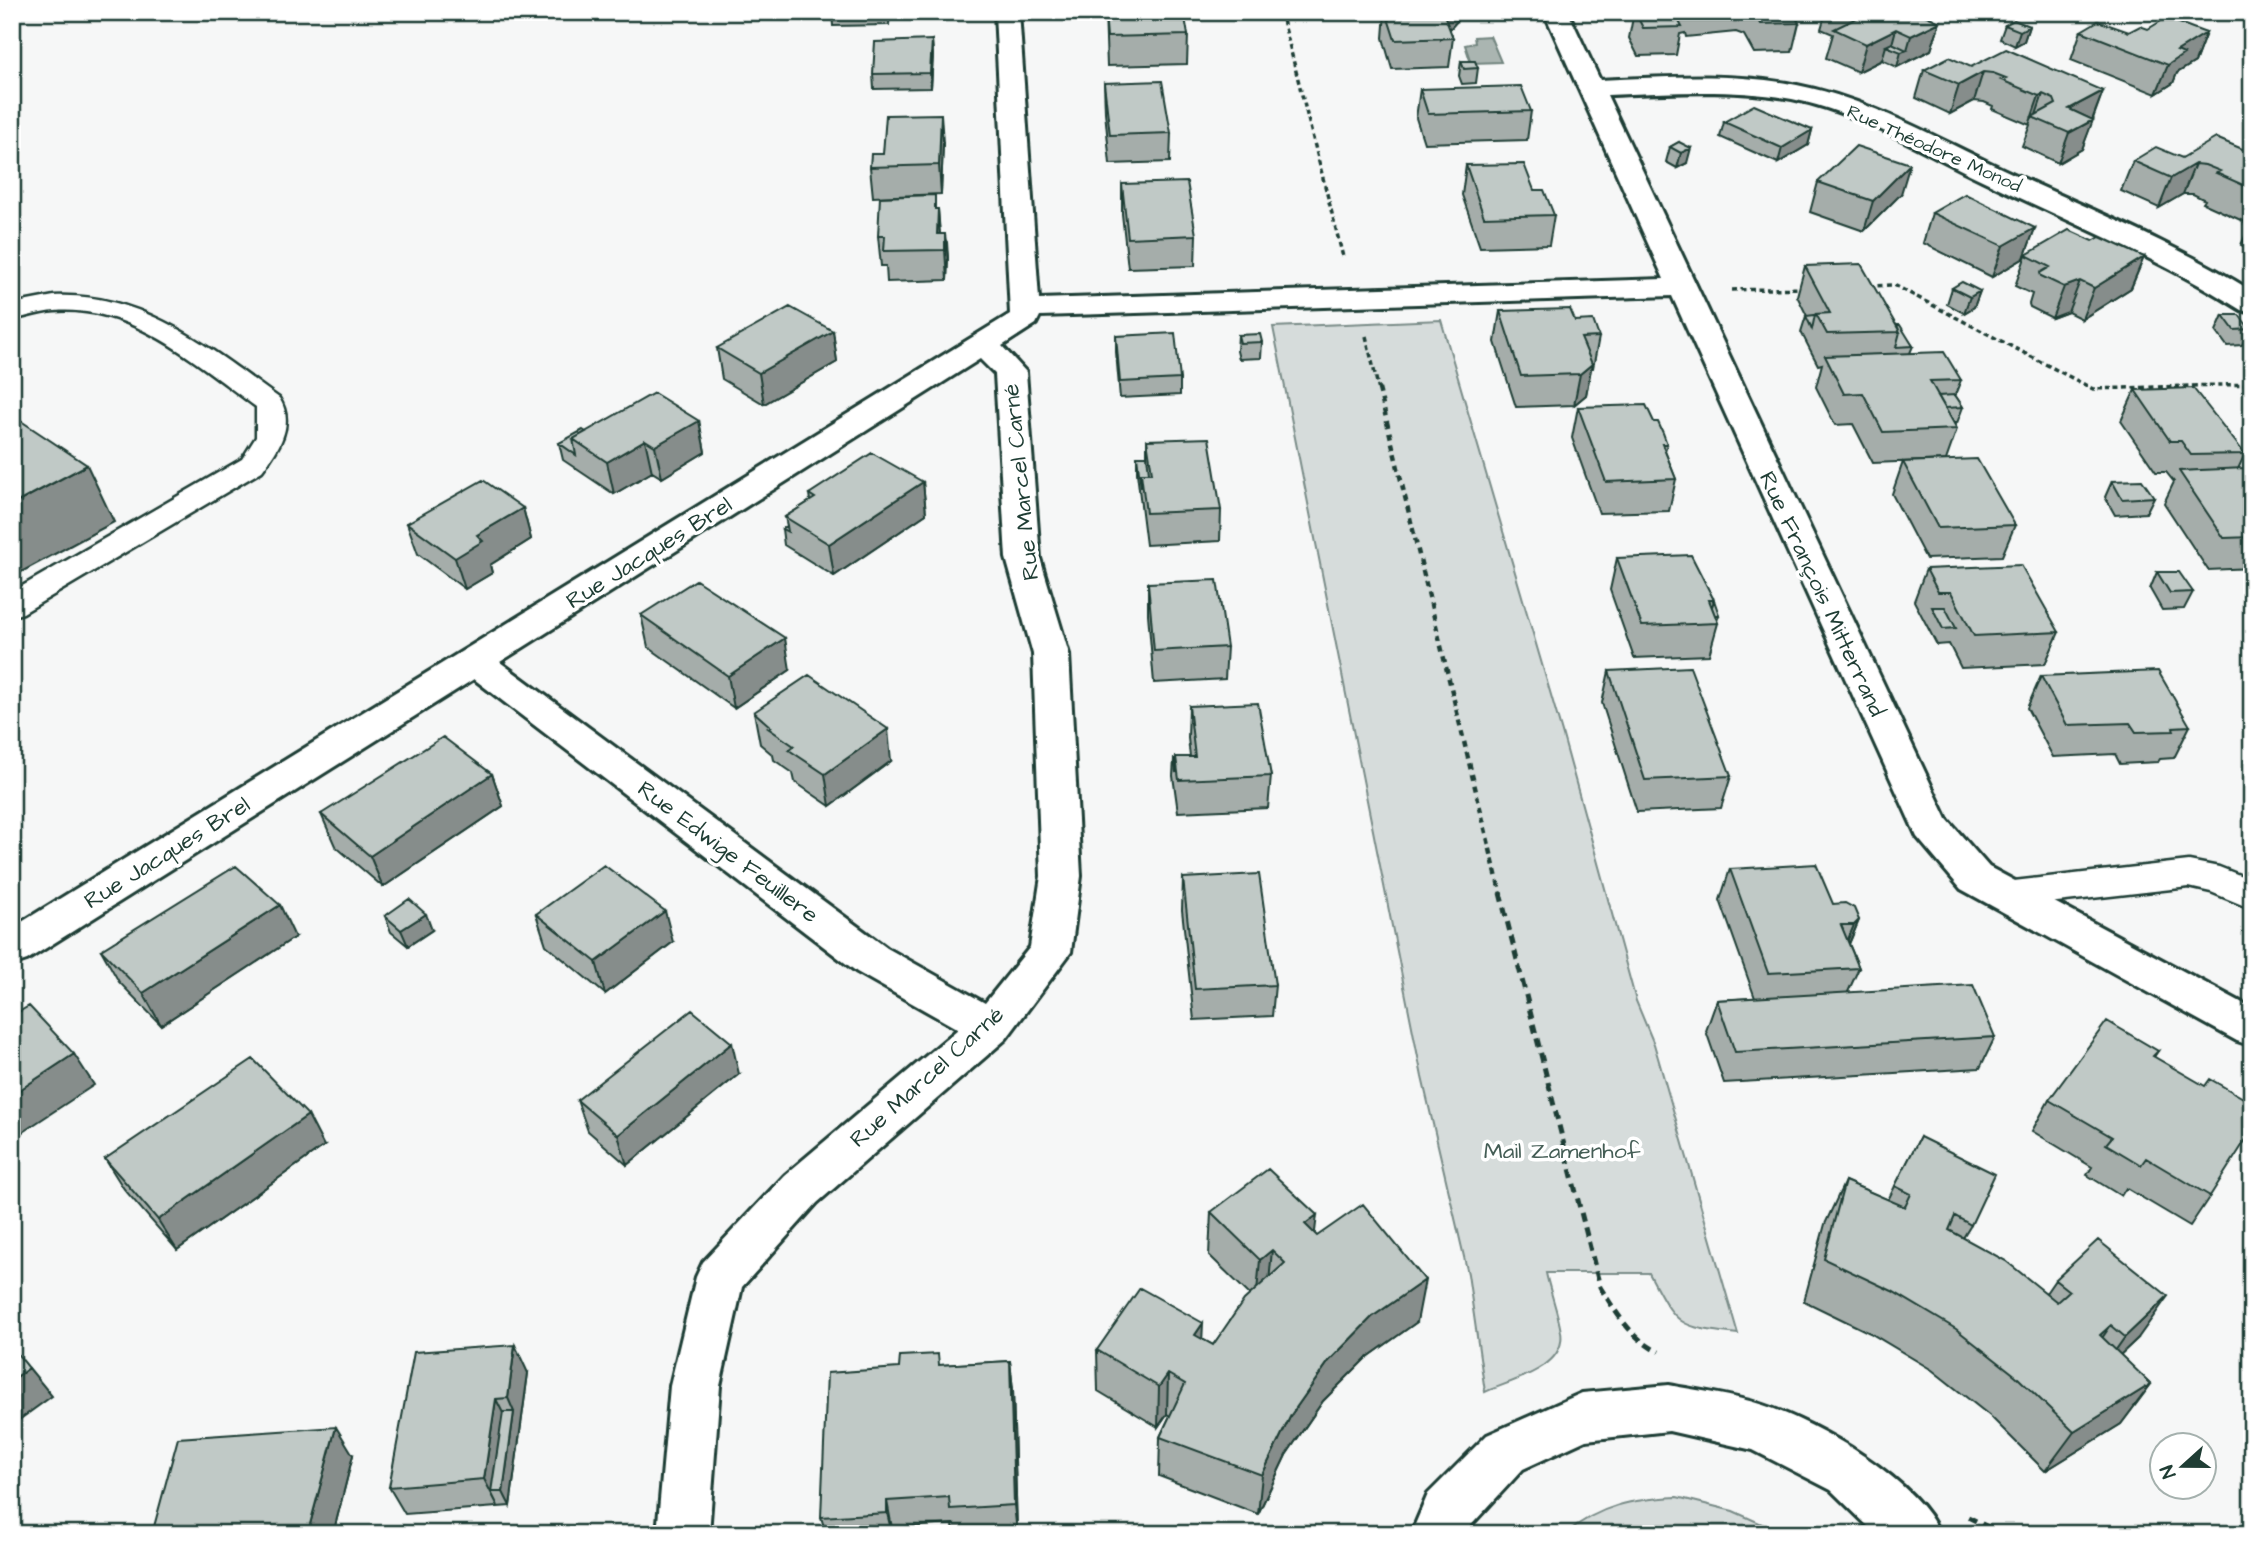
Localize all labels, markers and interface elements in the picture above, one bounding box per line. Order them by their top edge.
street label: Rue Théodore Monod [1842,98,2026,200]
street label: Rue Marcel Carné [995,382,1047,582]
street label: Rue François Mitterrand [1751,466,1893,722]
street label: Rue Jacques Brel [560,489,738,617]
street label: Rue Edwige Feuillere [630,773,825,931]
street label: Rue Jacques Brel [78,789,256,917]
street label: Rue Marcel Carné [843,999,1011,1155]
park label: Mail Zamenhof [1484,1135,1641,1167]
north arrow [2148,1430,2218,1500]
text: N [2154,1461,2183,1482]

